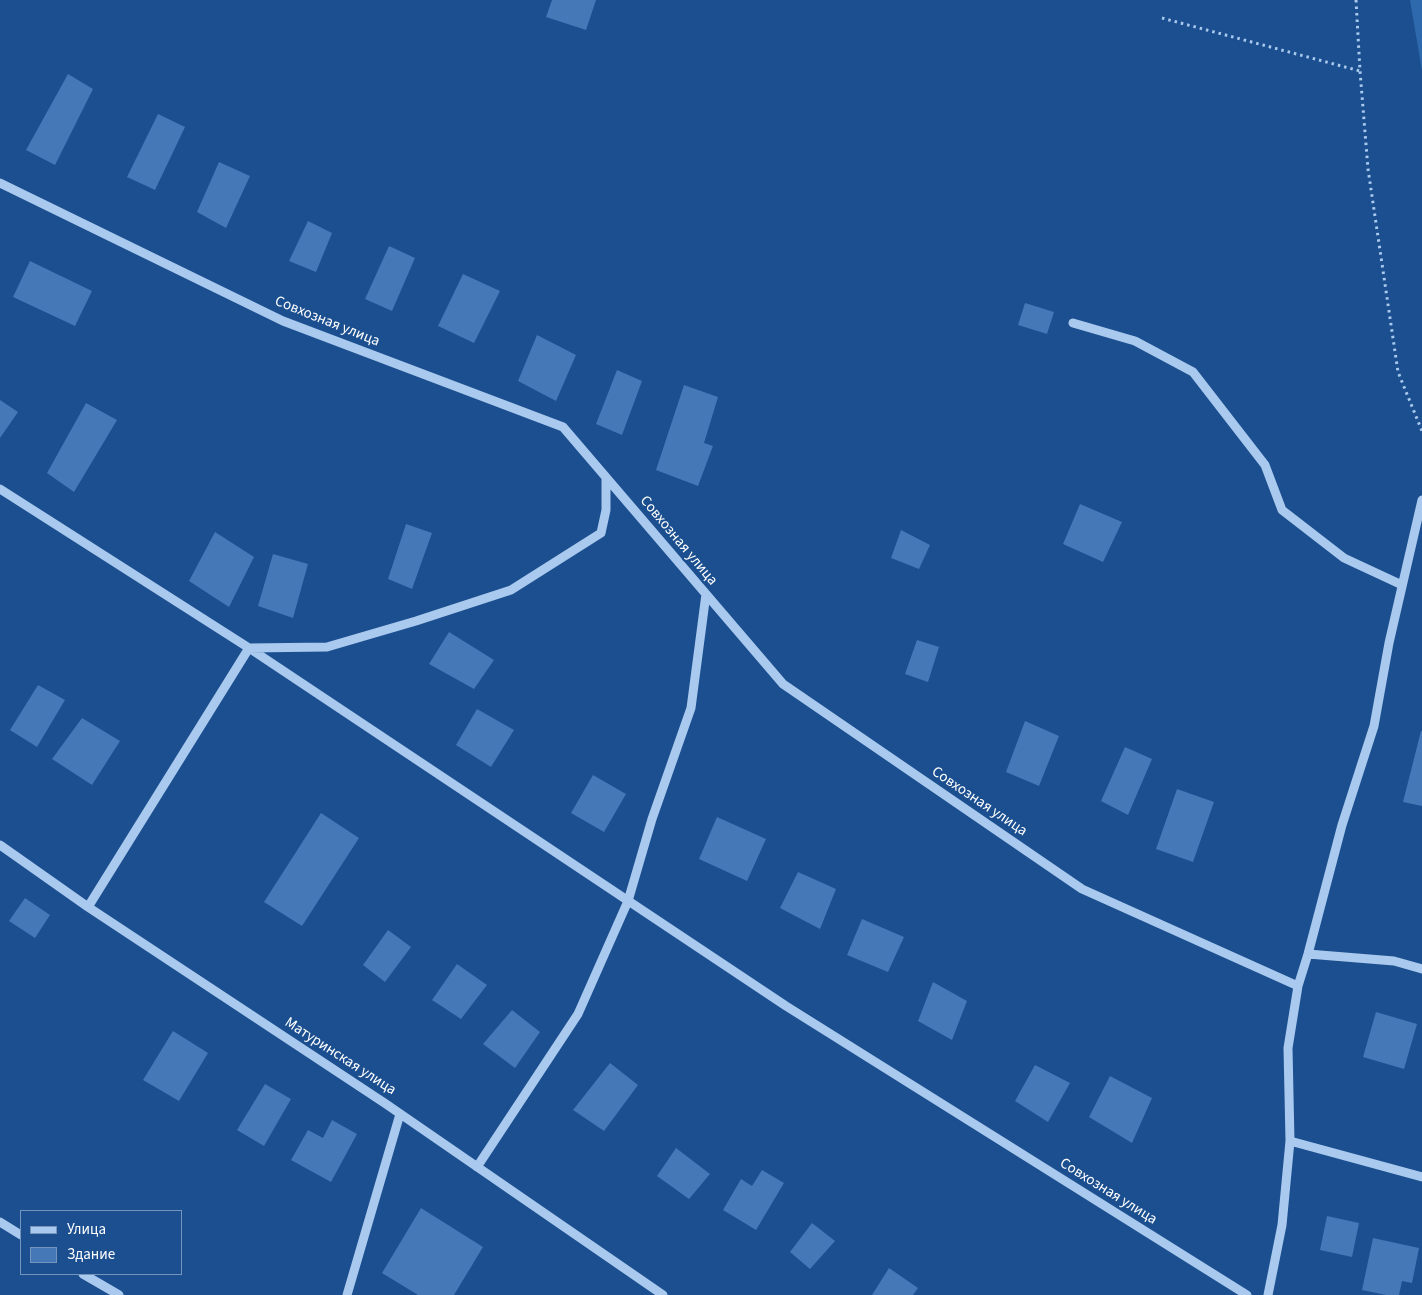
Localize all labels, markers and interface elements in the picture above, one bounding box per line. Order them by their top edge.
street label: Совхозная улица [272,293,382,351]
street label: Совхозная улица [635,493,721,589]
street label: Совхозная улица [928,763,1030,841]
street label: Матуринская улица [281,1014,399,1100]
street label: Совхозная улица [1056,1155,1160,1229]
legend [20,1210,182,1275]
text: Улица [67,1219,106,1240]
text: Здание [67,1244,115,1265]

